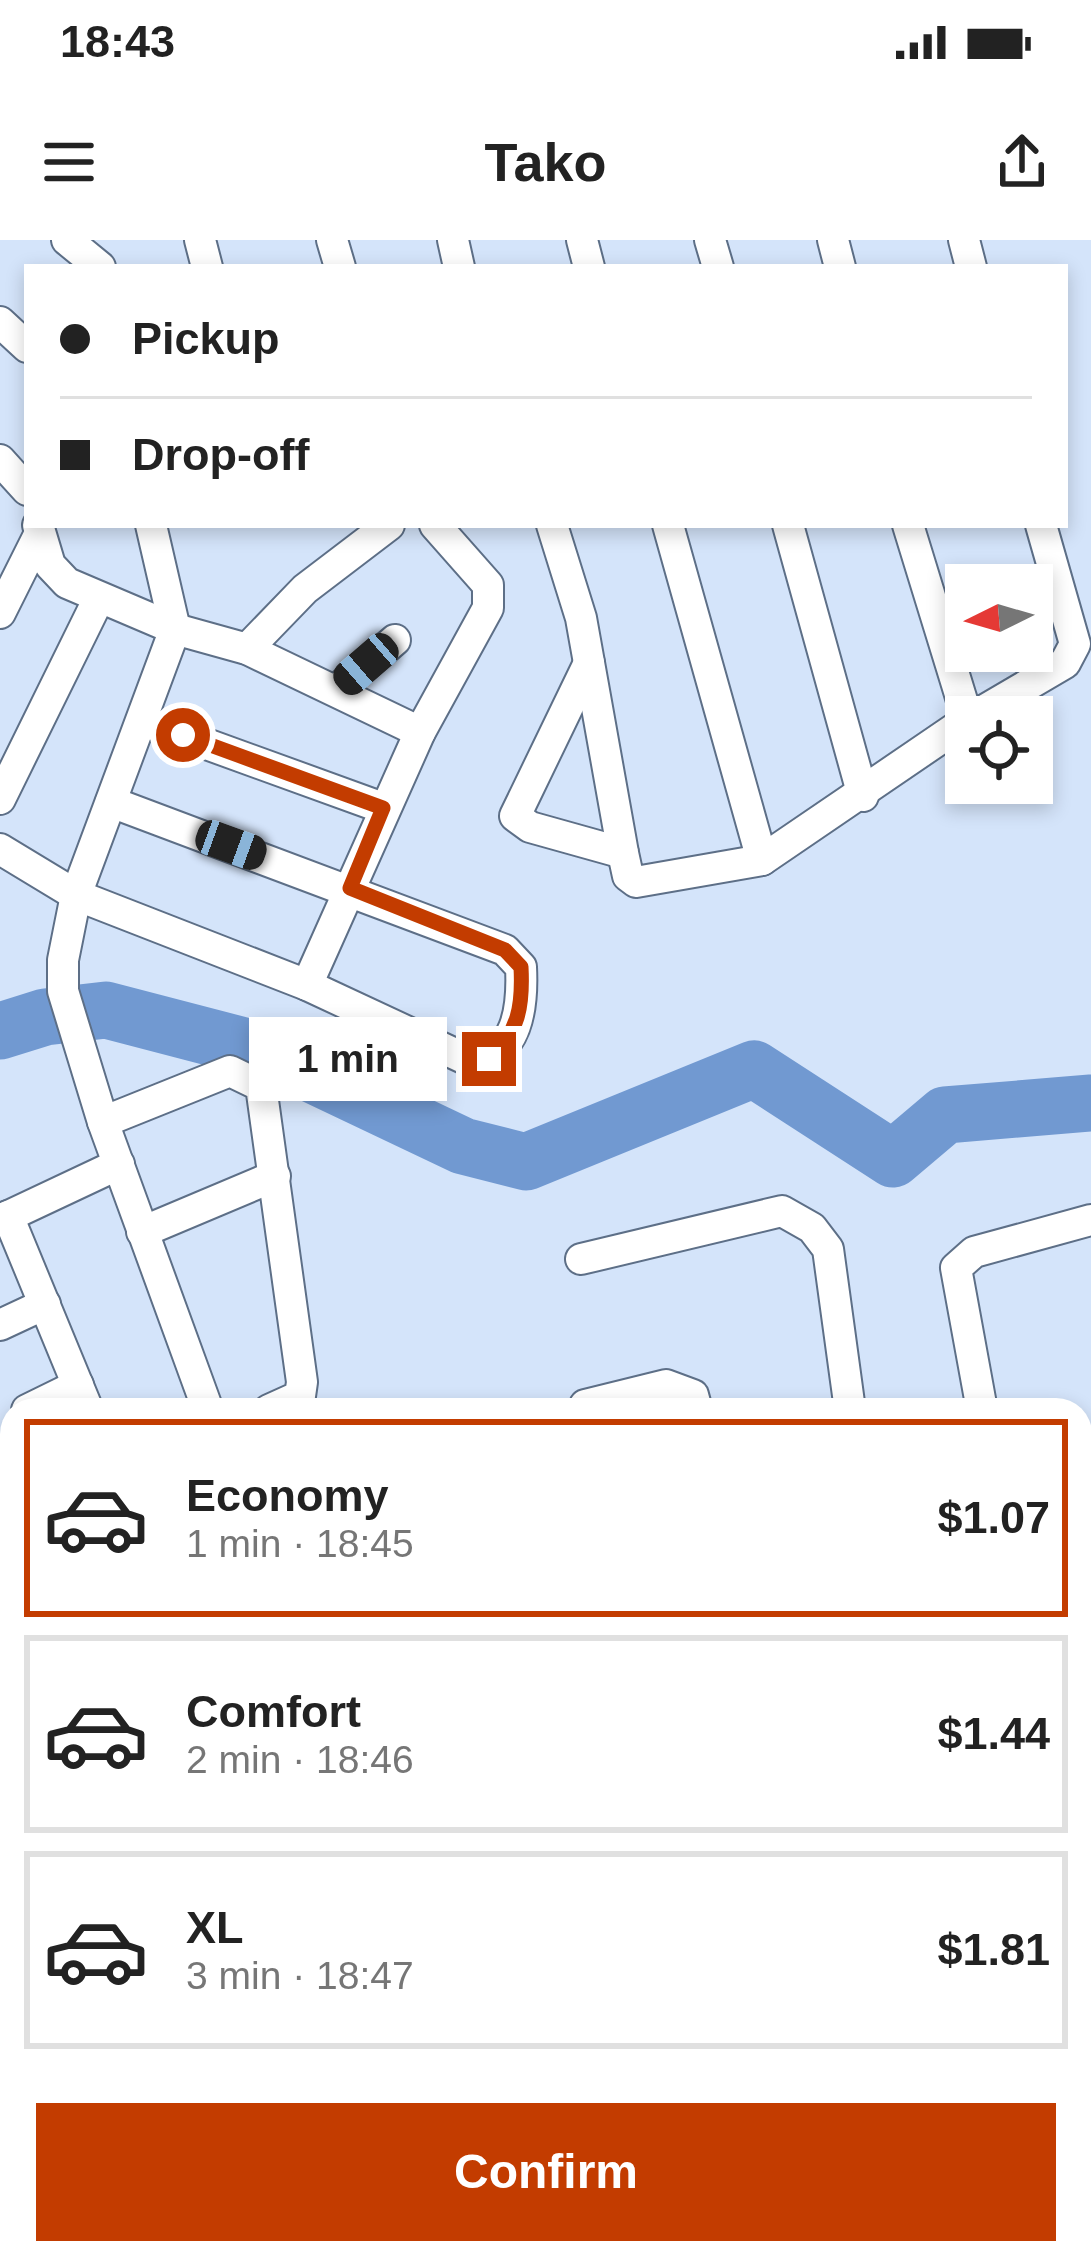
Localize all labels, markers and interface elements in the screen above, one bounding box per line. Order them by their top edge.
text: 18:43 [60,16,175,67]
icon: menu [36,129,102,195]
icon: share [989,129,1055,195]
text: Tako [484,132,607,192]
text: Pickup [132,313,280,364]
text: Drop-off [132,429,309,480]
north arrow [945,564,1053,672]
map controls [945,564,1053,804]
car [327,627,405,701]
button: locate [945,696,1053,804]
route start [156,708,210,762]
car [191,816,271,874]
callout: 1 min [249,1017,447,1101]
route end [462,1032,516,1086]
text: 1 min [297,1037,399,1080]
icon: car [42,1464,150,1572]
text: Economy [186,1470,389,1521]
text: $1.07 [937,1492,1050,1543]
text: 1 min · 18:45 [186,1522,414,1565]
icon: car [42,1680,150,1788]
text: Comfort [186,1686,361,1737]
text: $1.44 [937,1708,1050,1759]
text: 2 min · 18:46 [186,1738,414,1781]
icon: car [42,1896,150,2004]
text: XL [186,1902,244,1953]
text: $1.81 [937,1924,1050,1975]
text: 3 min · 18:47 [186,1954,414,1997]
button: Confirm [36,2103,1056,2241]

